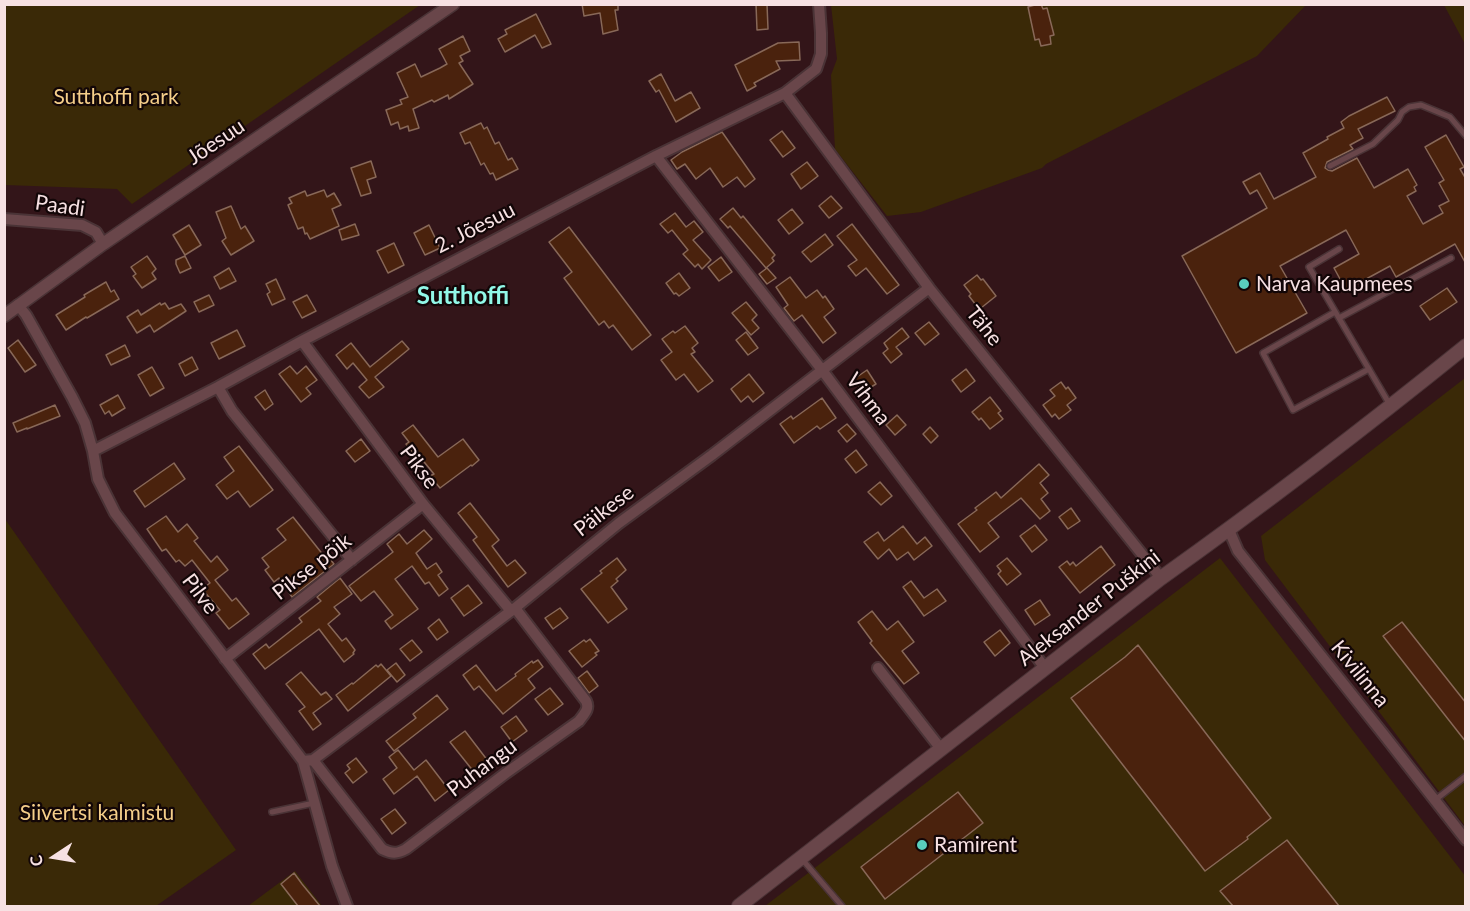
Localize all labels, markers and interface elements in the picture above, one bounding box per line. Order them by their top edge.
park label: Sutthoffi park [53,84,179,110]
street label: Jõesuu [182,114,250,170]
street label: Paadi [34,190,86,222]
street label: 2. Jõesuu [431,197,519,259]
place label: Narva Kaupmees [1256,271,1413,297]
marker: Narva Kaupmees [1237,277,1251,291]
district label: Sutthoffi [417,282,509,310]
street label: Tähe [960,301,1008,351]
street label: Vihma [840,368,896,430]
street label: Pikse [394,440,444,494]
street label: Päikese [569,480,639,542]
street label: Pikse põik [268,528,356,606]
street label: Aleksander Puškini [1013,545,1165,671]
street label: Pilve [177,569,223,619]
street label: Kivilinna [1325,635,1395,713]
street label: Puhangu [442,734,522,802]
park label: Siivertsi kalmistu [20,800,174,826]
north arrow [24,827,84,887]
place label: Ramirent [934,832,1017,858]
marker: Ramirent [915,838,929,852]
text: С [26,854,46,868]

